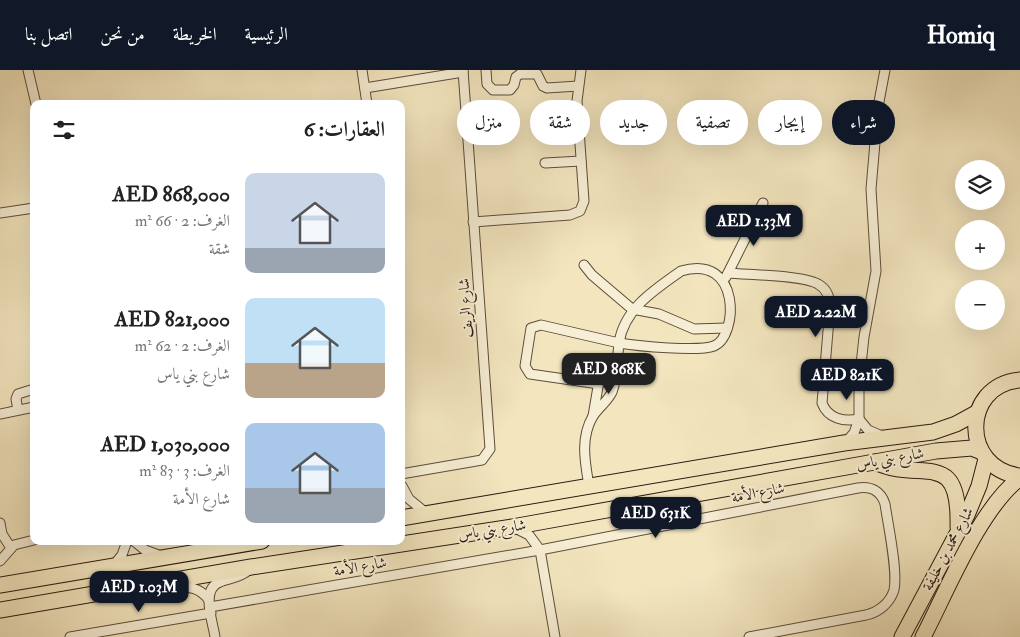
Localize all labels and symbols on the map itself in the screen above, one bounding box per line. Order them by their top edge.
pin: AED 1.33M [697,204,811,247]
street label: شارع الريف [454,277,481,339]
pin: AED 2.22M [759,296,873,338]
pin: AED 868K [557,352,661,395]
pin: AED 821K [795,358,899,401]
street label: شارع بني ياس [854,444,926,478]
street label: شارع الأمة [729,477,787,510]
pin: AED 631K [604,496,708,539]
street label: شارع محمد بن خليفة [918,504,981,595]
street label: شارع بني ياس [457,515,528,549]
street label: شارع الأمة [332,551,389,584]
pin: AED 1.03M [82,570,196,613]

